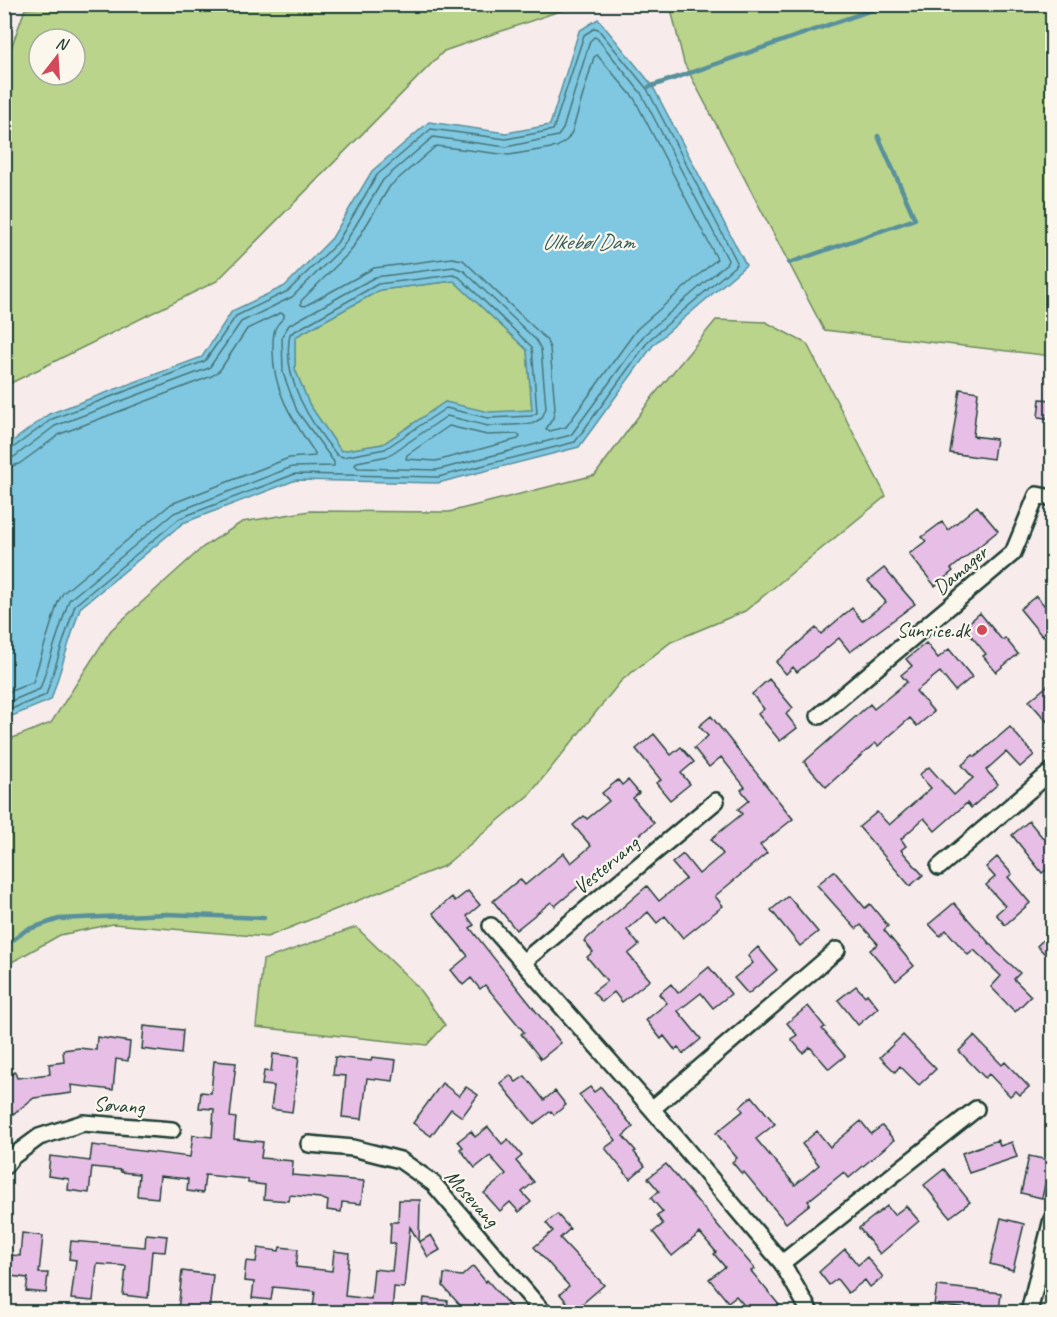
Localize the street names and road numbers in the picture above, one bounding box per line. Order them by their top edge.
street label: Damager [927,539,994,600]
street label: Vestervang [568,829,645,900]
street label: Søvang [93,1090,147,1120]
street label: Mosevang [439,1164,506,1233]

